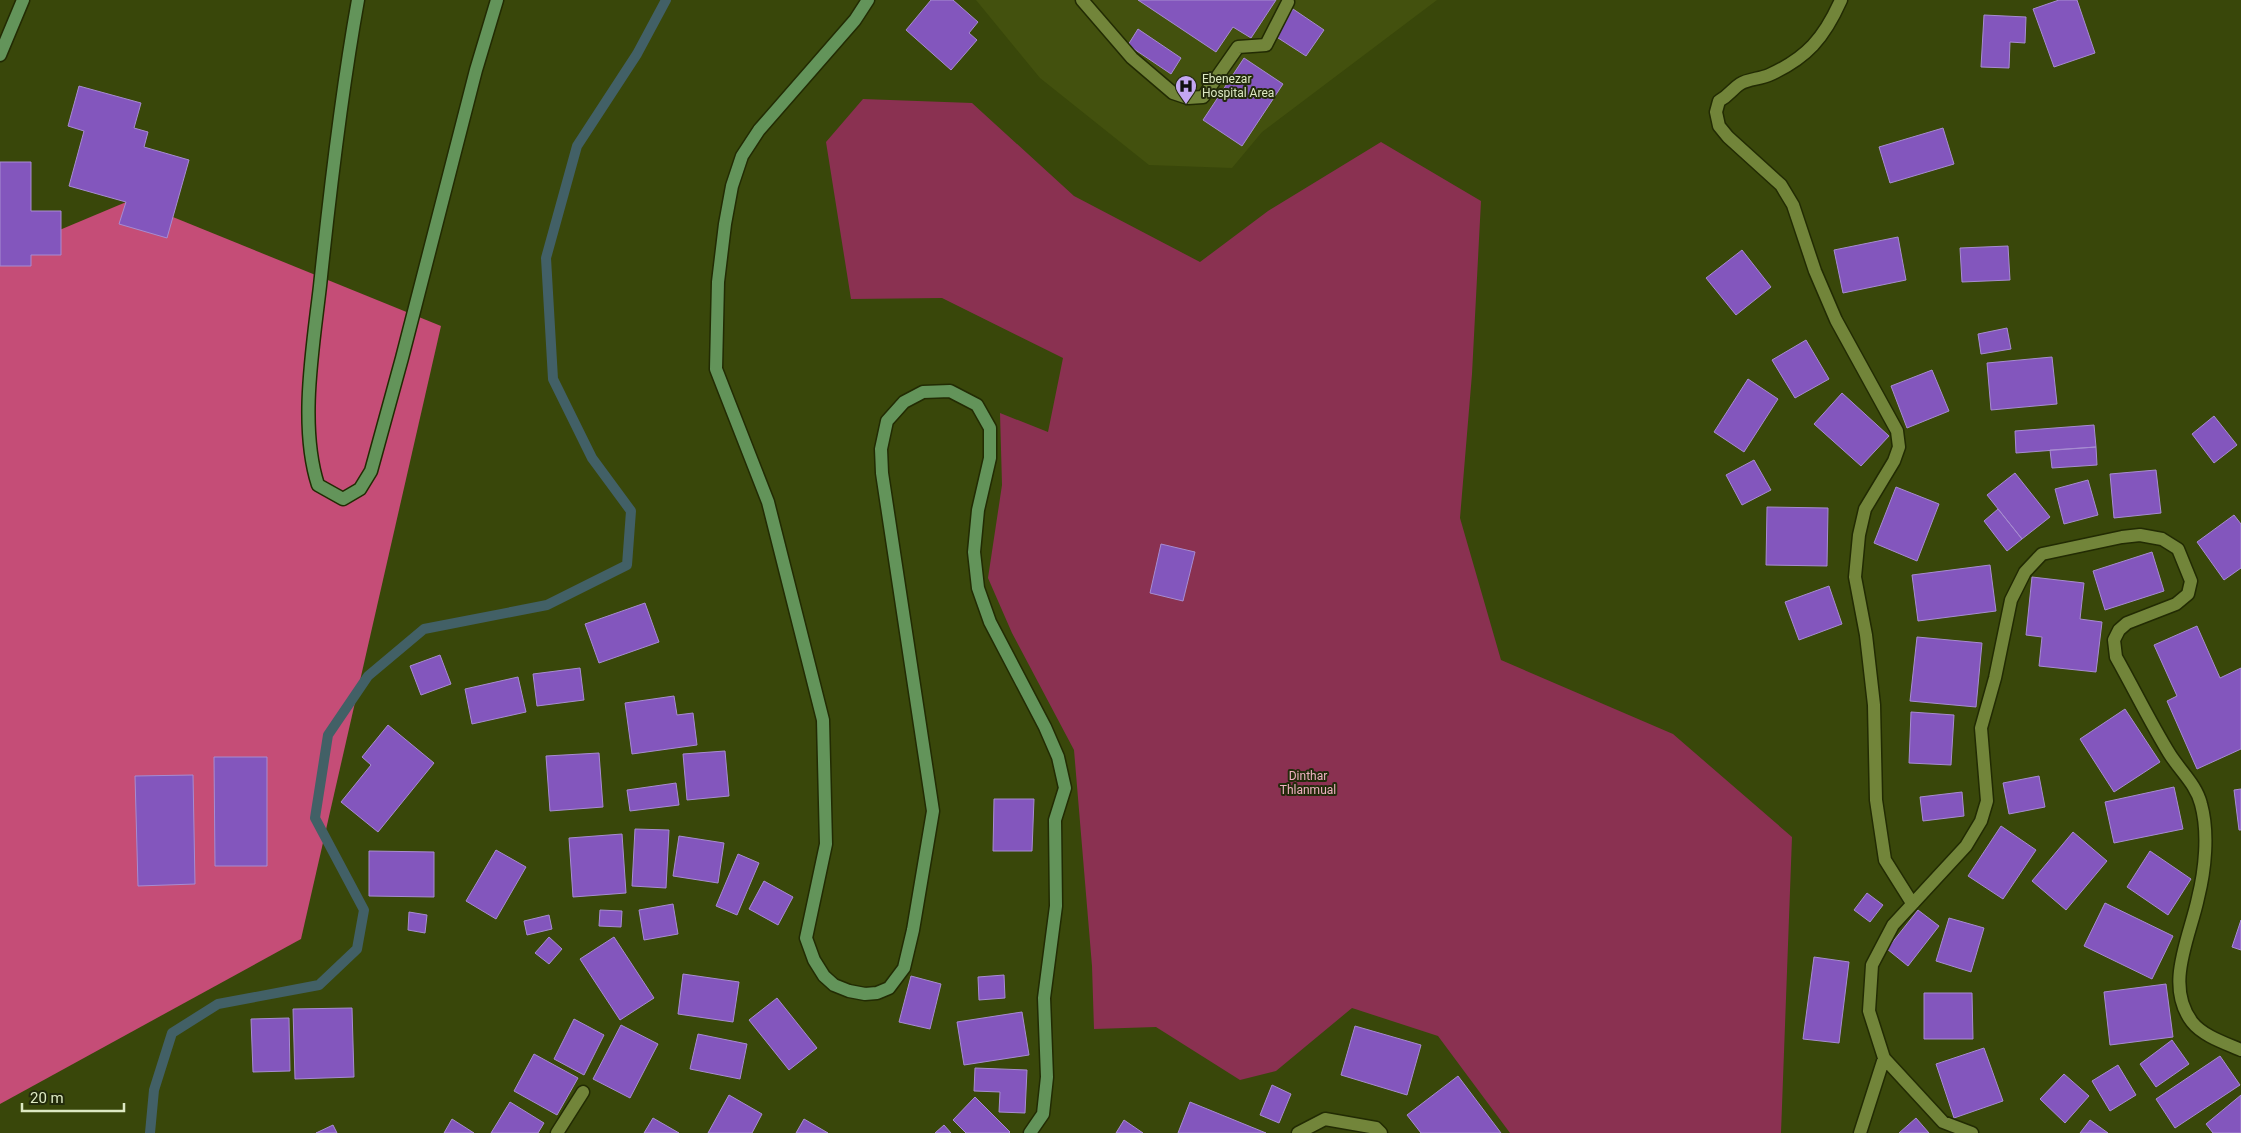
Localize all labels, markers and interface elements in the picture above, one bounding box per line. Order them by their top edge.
place label: Ebenezar Hospital Area [1202,72,1274,100]
hospital icon: Ebenezar Hospital Area [1174,74,1198,105]
park label: Dinthar Thlanmual [1280,769,1336,797]
scale bar [22,1080,125,1112]
text: 20 m [30,1089,64,1107]

